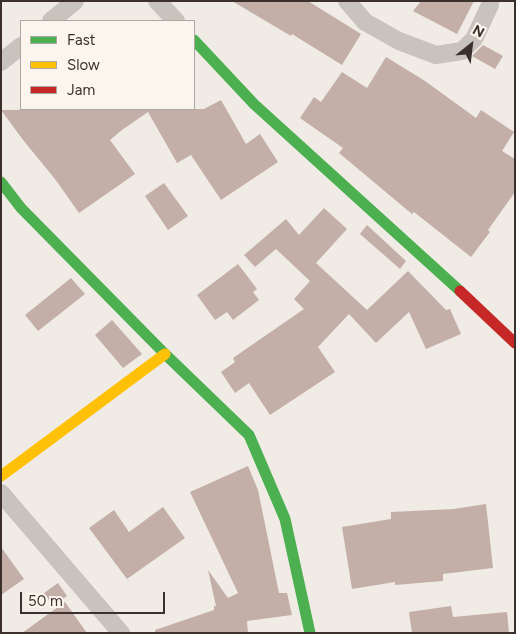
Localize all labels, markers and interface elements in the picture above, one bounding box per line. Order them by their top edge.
legend [20,20,195,110]
north arrow [446,20,496,70]
text: N [470,21,487,41]
text: Fast [67,31,95,49]
text: Slow [67,56,100,74]
text: Jam [67,81,95,99]
scale bar [22,582,168,614]
text: 50 m [28,592,63,610]

